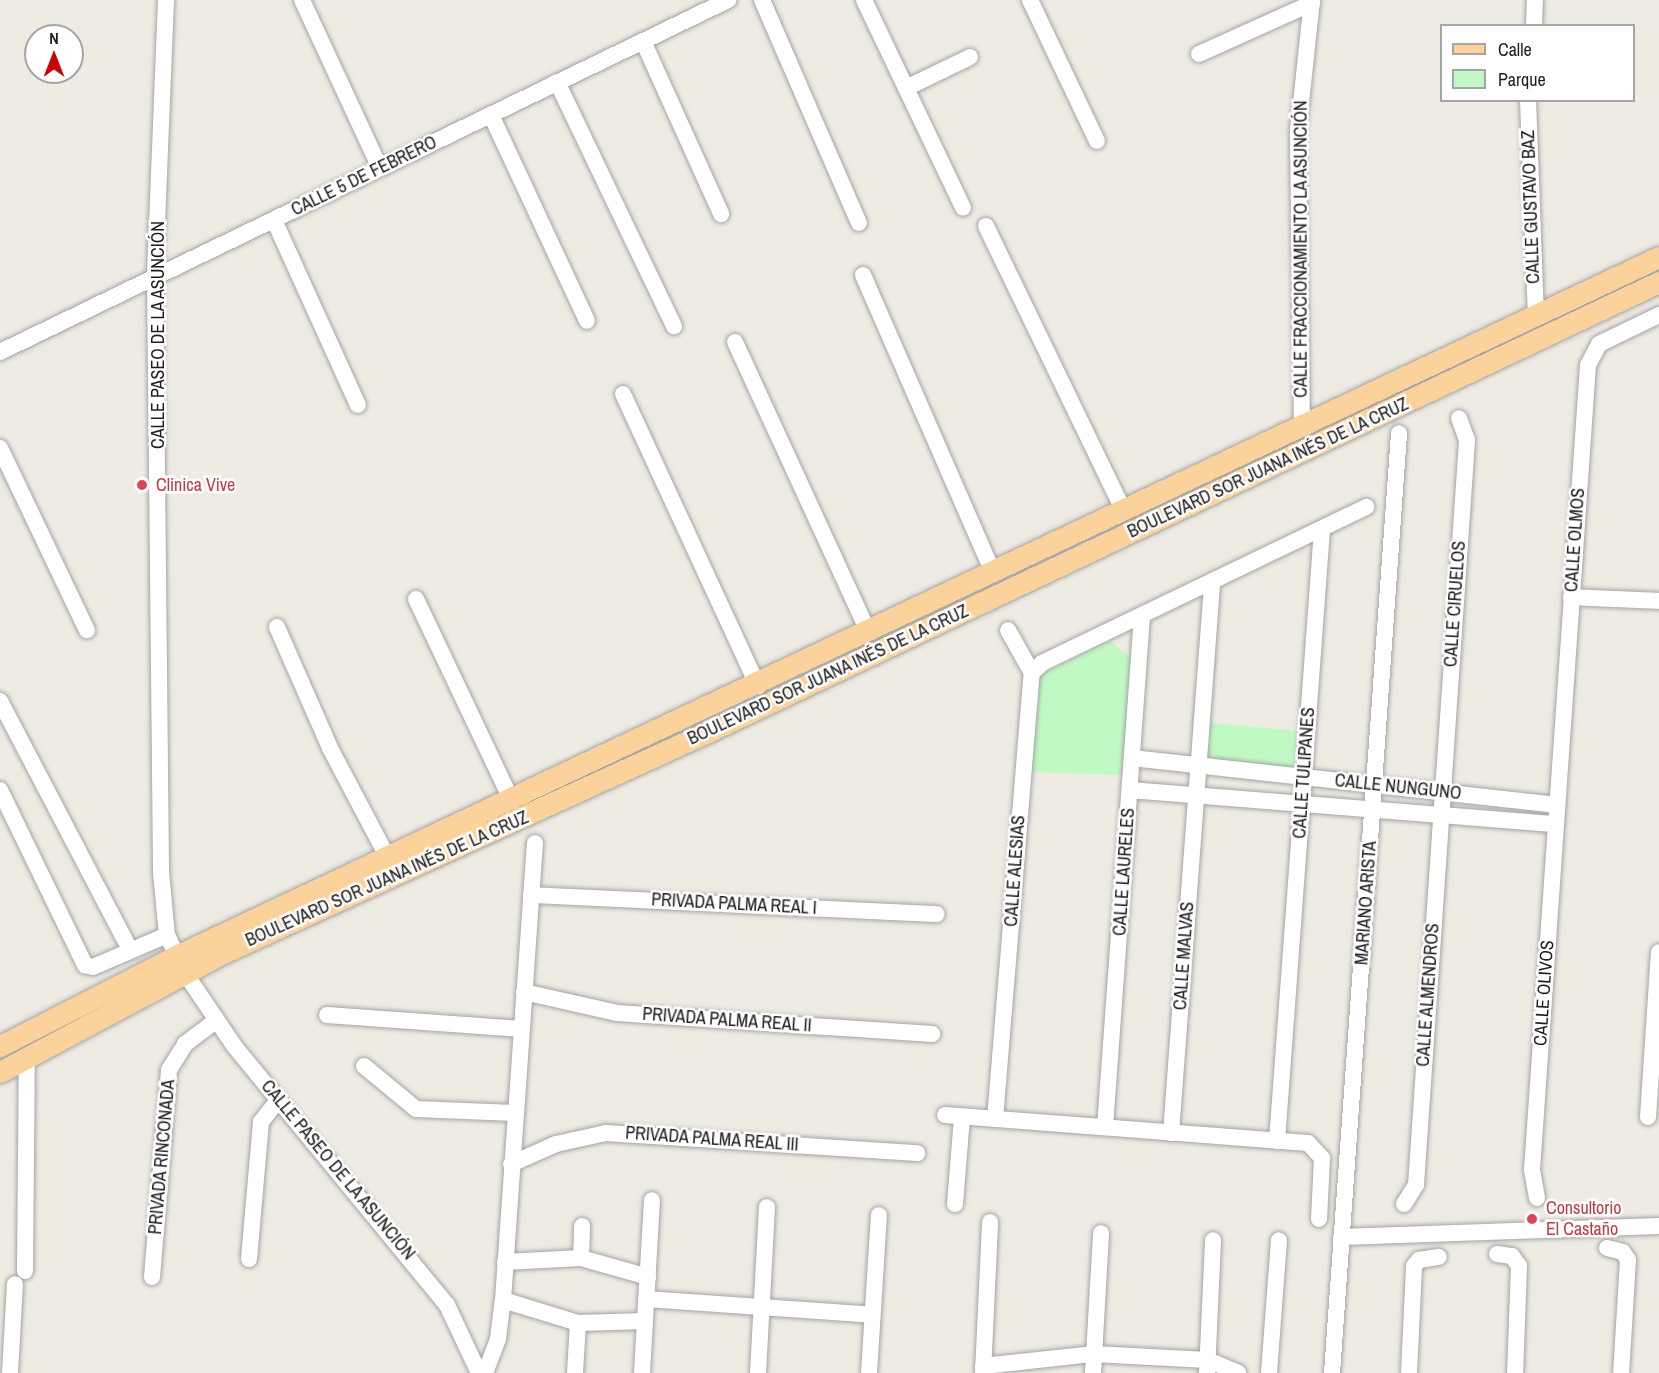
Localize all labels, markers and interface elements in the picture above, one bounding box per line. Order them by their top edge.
north arrow [24,24,84,84]
legend [1440,24,1635,102]
text: N [49,27,59,49]
text: Calle [1498,37,1532,62]
text: Parque [1498,67,1546,92]
street label: CALLE FRACCIONAMIENTO LA ASUNCIÓN [1290,99,1312,399]
street label: CALLE GUSTAVO BAZ [1518,130,1544,284]
street label: CALLE 5 DE FEBRERO [288,131,440,221]
street label: CALLE PASEO DE LA ASUNCIÓN [147,220,169,450]
street label: BOULEVARD SOR JUANA INÉS DE LA CRUZ [1123,393,1413,543]
place label: Clinica Vive [156,474,235,496]
marker: Clinica Vive [133,476,151,494]
street label: CALLE OLMOS [1561,487,1589,593]
street label: CALLE CIRUELOS [1440,540,1470,668]
street label: BOULEVARD SOR JUANA INÉS DE LA CRUZ [683,600,973,750]
street label: CALLE TULIPANES [1289,707,1319,839]
street label: CALLE NUNGUNO [1334,770,1462,804]
street label: BOULEVARD SOR JUANA INÉS DE LA CRUZ [241,806,533,952]
street label: CALLE LAURELES [1109,807,1139,937]
street label: CALLE ALESIAS [1000,814,1030,928]
street label: MARIANO ARISTA [1351,840,1381,966]
street label: PRIVADA PALMA REAL I [650,889,818,919]
street label: CALLE MALVAS [1169,901,1199,1011]
street label: CALLE ALMENDROS [1412,922,1444,1068]
street label: CALLE OLIVOS [1530,939,1558,1047]
street label: PRIVADA PALMA REAL II [641,1003,813,1037]
street label: CALLE PASEO DE LA ASUNCIÓN [256,1075,420,1265]
street label: PRIVADA RINCONADA [144,1078,180,1236]
street label: PRIVADA PALMA REAL III [624,1122,800,1156]
place label: Consultorio El Castaño [1546,1198,1621,1240]
marker: Consultorio El Castaño [1523,1210,1541,1228]

